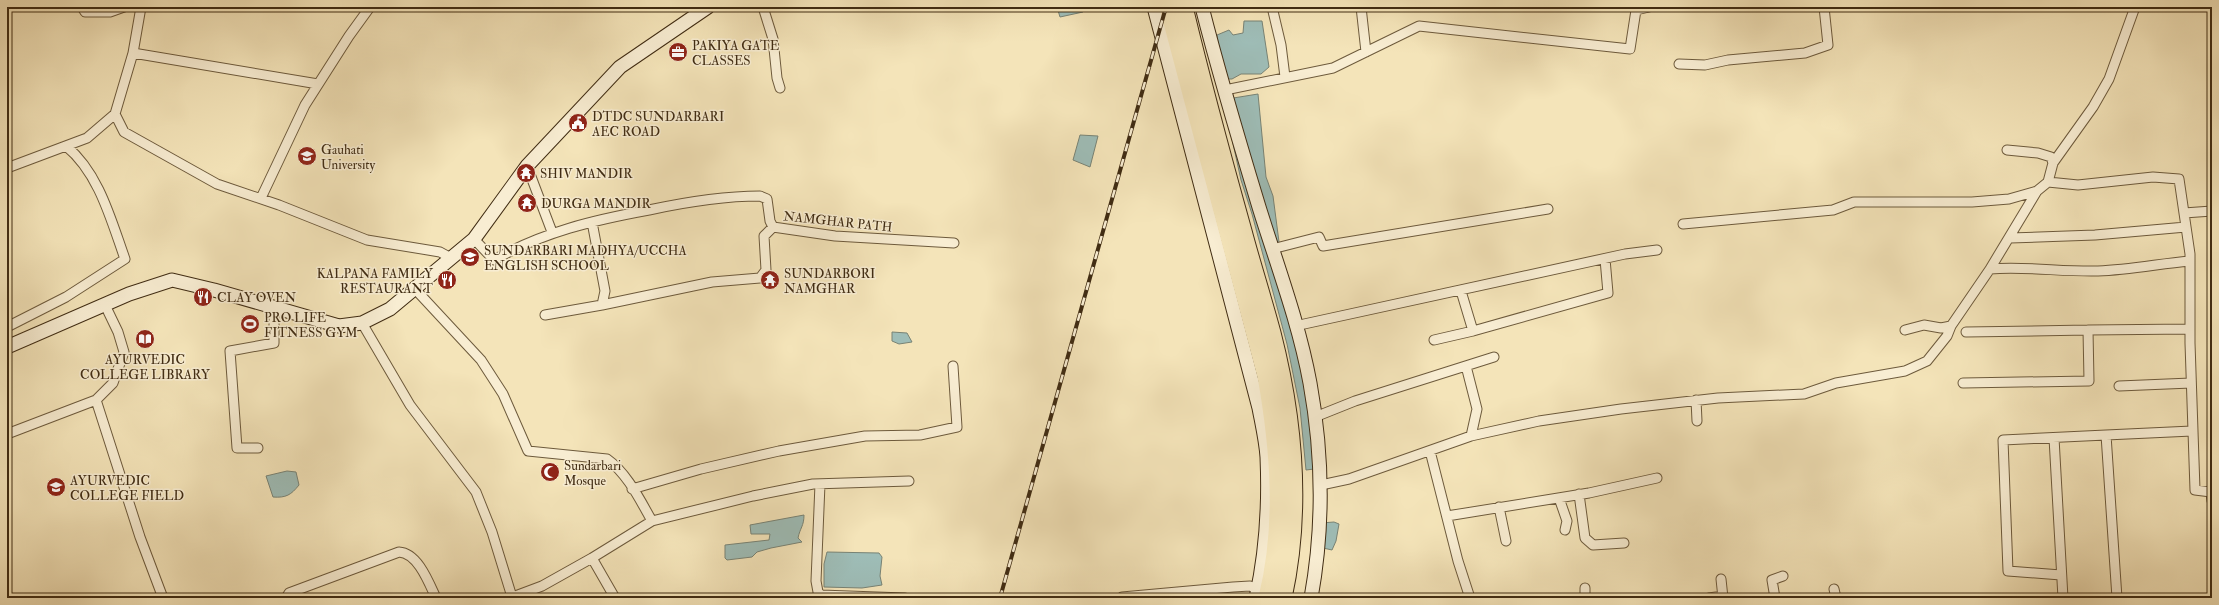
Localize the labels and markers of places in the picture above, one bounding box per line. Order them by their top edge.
place label: PAKIYA GATE CLASSES [692,38,779,69]
office icon: PAKIYA GATE CLASSES [667,41,689,63]
place label: DTDC SUNDARBARI AEC ROAD [591,109,724,140]
public building icon: DTDC SUNDARBARI AEC ROAD [567,112,589,134]
place label: Gauhati University [321,142,376,174]
school or university icon: Gauhati University [296,145,318,167]
temple icon: SHIV MANDIR [515,162,537,184]
place label: SHIV MANDIR [540,166,633,182]
temple icon: DURGA MANDIR [516,192,538,214]
place label: DURGA MANDIR [541,196,652,212]
place label: SUNDARBARI MADHYA/UCCHA ENGLISH SCHOOL [484,243,687,274]
school or university icon: SUNDARBARI MADHYA/UCCHA ENGLISH SCHOOL [459,246,481,268]
place label: KALPANA FAMILY RESTAURANT [317,266,434,297]
place label: SUNDARBORI NAMGHAR [784,266,875,297]
restaurant icon: KALPANA FAMILY RESTAURANT [436,269,458,291]
temple icon: SUNDARBORI NAMGHAR [759,269,781,291]
restaurant icon: CLAY OVEN [192,286,214,308]
place label: CLAY OVEN [217,290,296,306]
place label: PRO LIFE FITNESS GYM [264,310,358,341]
sports icon: PRO LIFE FITNESS GYM [239,313,261,335]
library icon: AYURVEDIC COLLEGE LIBRARY [134,328,156,350]
place label: AYURVEDIC COLLEGE LIBRARY [80,352,211,383]
place label: Sundarbari Mosque [564,458,622,489]
mosque icon: Sundarbari Mosque [539,461,561,483]
place label: AYURVEDIC COLLEGE FIELD [69,473,184,504]
school or university icon: AYURVEDIC COLLEGE FIELD [45,476,67,498]

